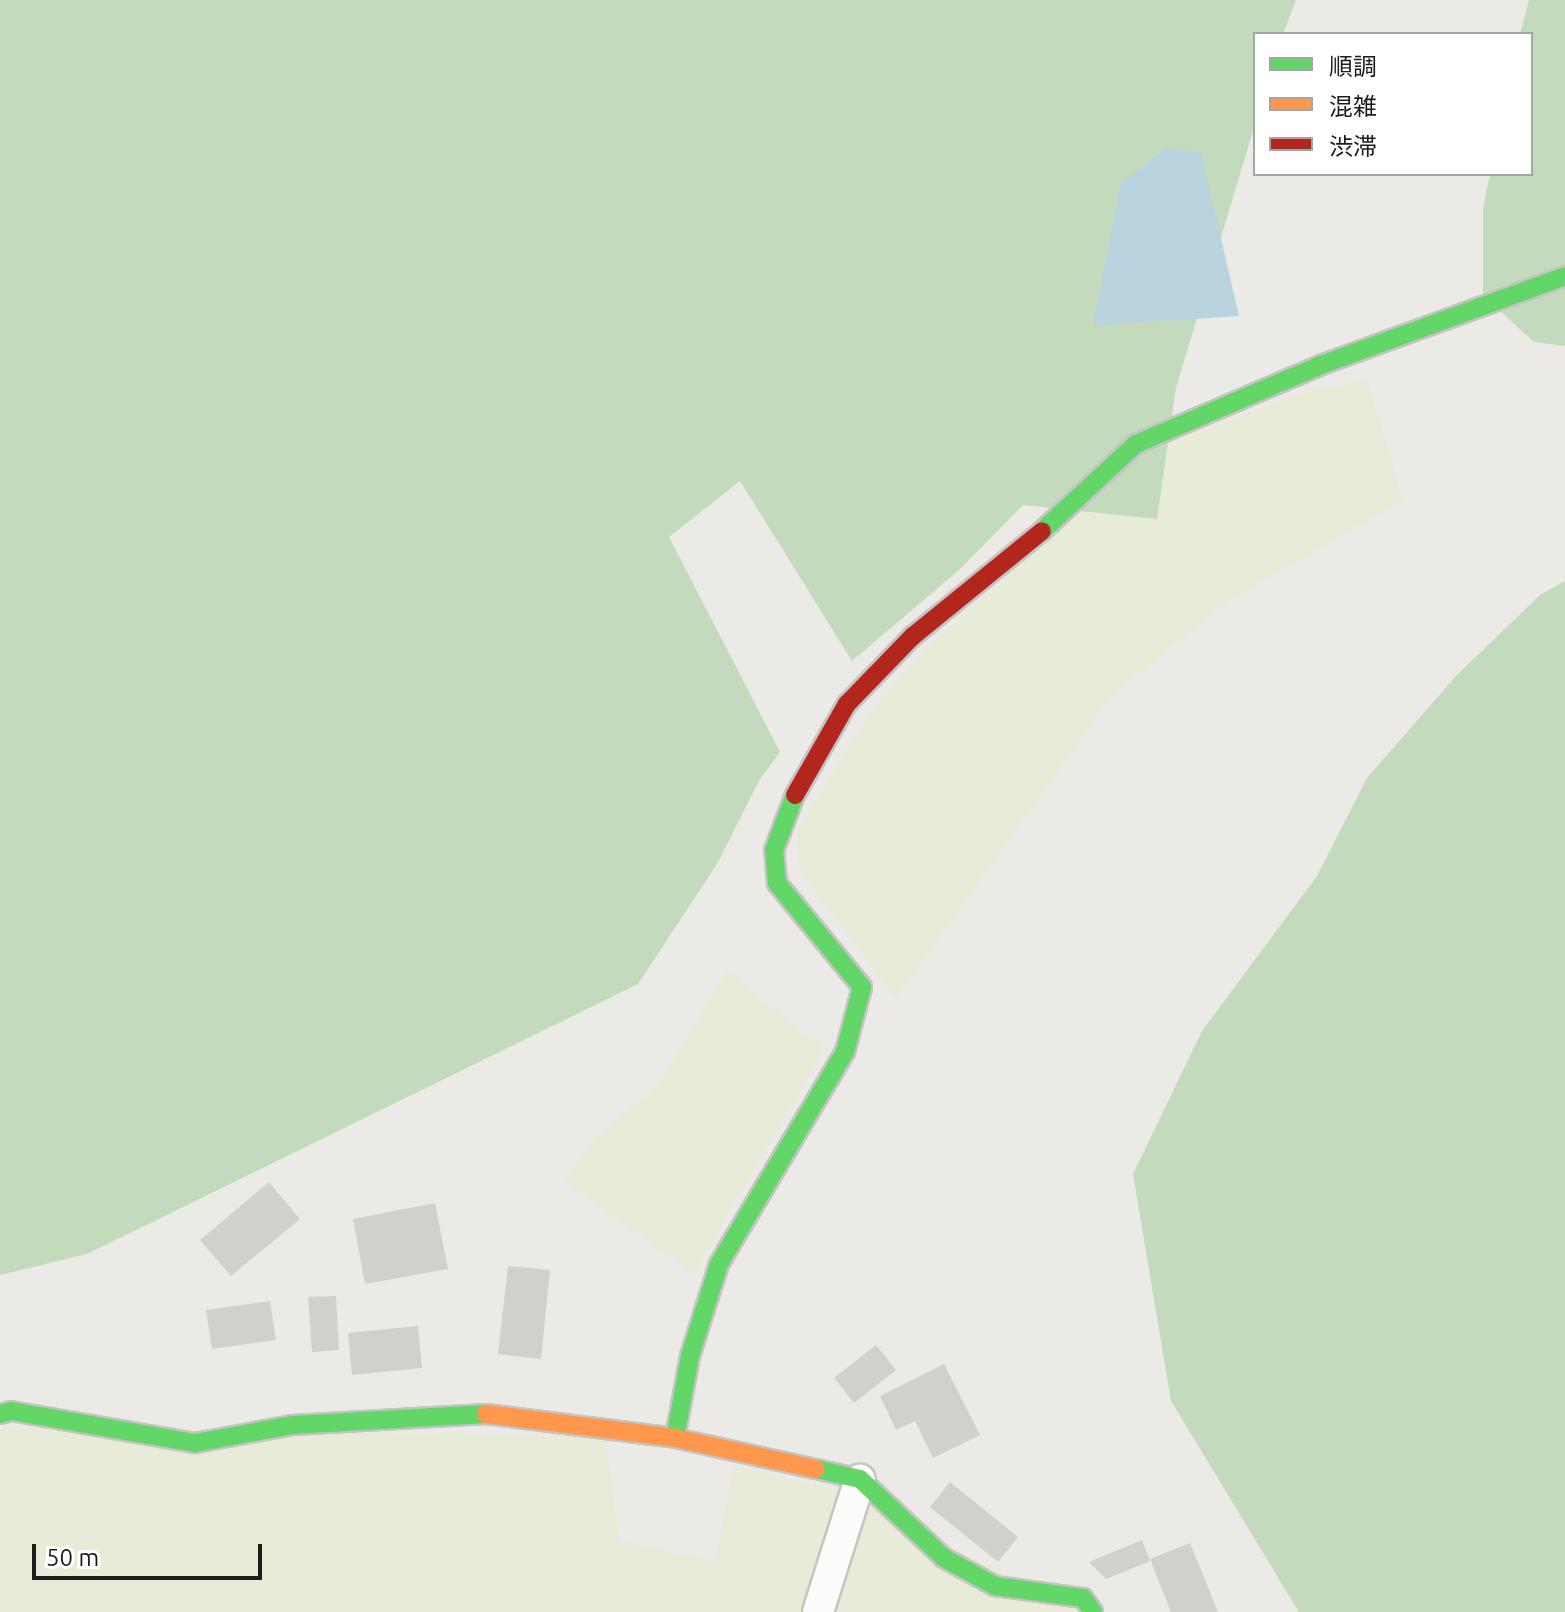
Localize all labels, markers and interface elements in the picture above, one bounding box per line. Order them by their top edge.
legend [1253,32,1533,176]
text: 順調 [1329,53,1377,80]
text: 混雑 [1329,93,1377,120]
text: 渋滞 [1329,133,1377,160]
scale bar [36,1528,266,1578]
text: 50 m [46,1544,99,1571]

